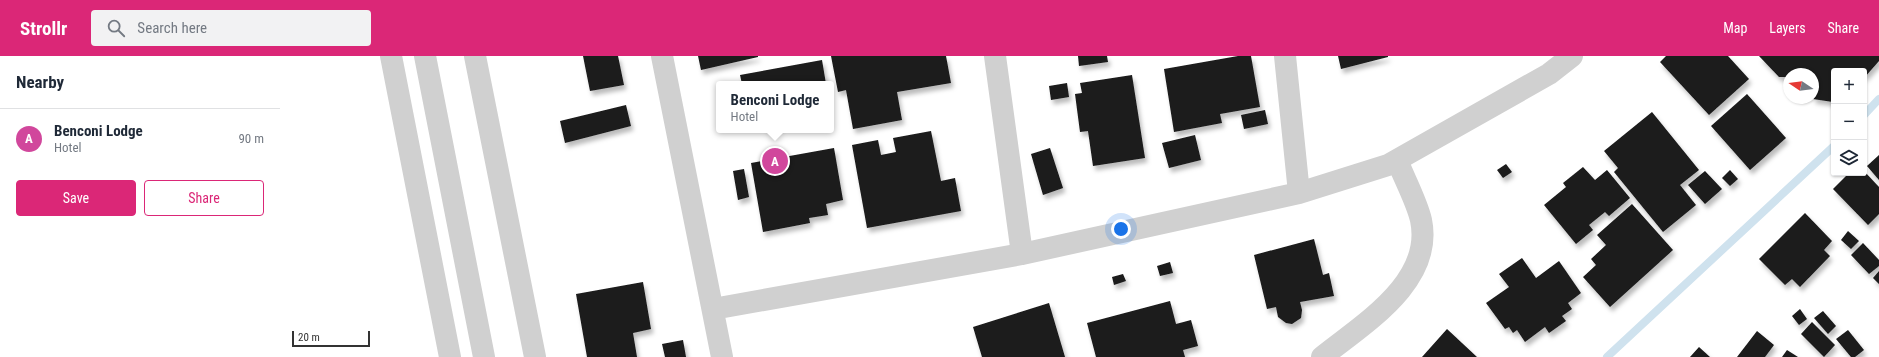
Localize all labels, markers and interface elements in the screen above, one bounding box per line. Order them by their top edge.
search box [91,10,371,46]
text: Strollr [20,17,67,40]
icon: search [105,17,127,39]
text: Search here [137,19,207,37]
text: Map [1723,20,1747,36]
text: Layers [1769,20,1806,36]
text: Share [1828,20,1859,36]
north arrow [1783,68,1819,104]
map controls [1831,68,1867,176]
button: + [1831,68,1867,104]
text: Nearby [16,72,64,92]
popup [716,81,834,133]
text: Benconi Lodge [731,91,819,109]
button: − [1831,104,1867,140]
text: Hotel [731,109,758,124]
text: Benconi Lodge [54,122,143,140]
text: A [25,131,33,146]
text: 90 m [238,131,264,146]
text: Hotel [54,140,82,155]
button: layers [1831,140,1867,176]
pin: A [762,146,788,176]
button: Save [16,180,136,216]
button: Share [144,180,264,216]
your location [1111,219,1131,239]
scale bar [292,329,370,348]
text: 20 m [298,331,320,344]

